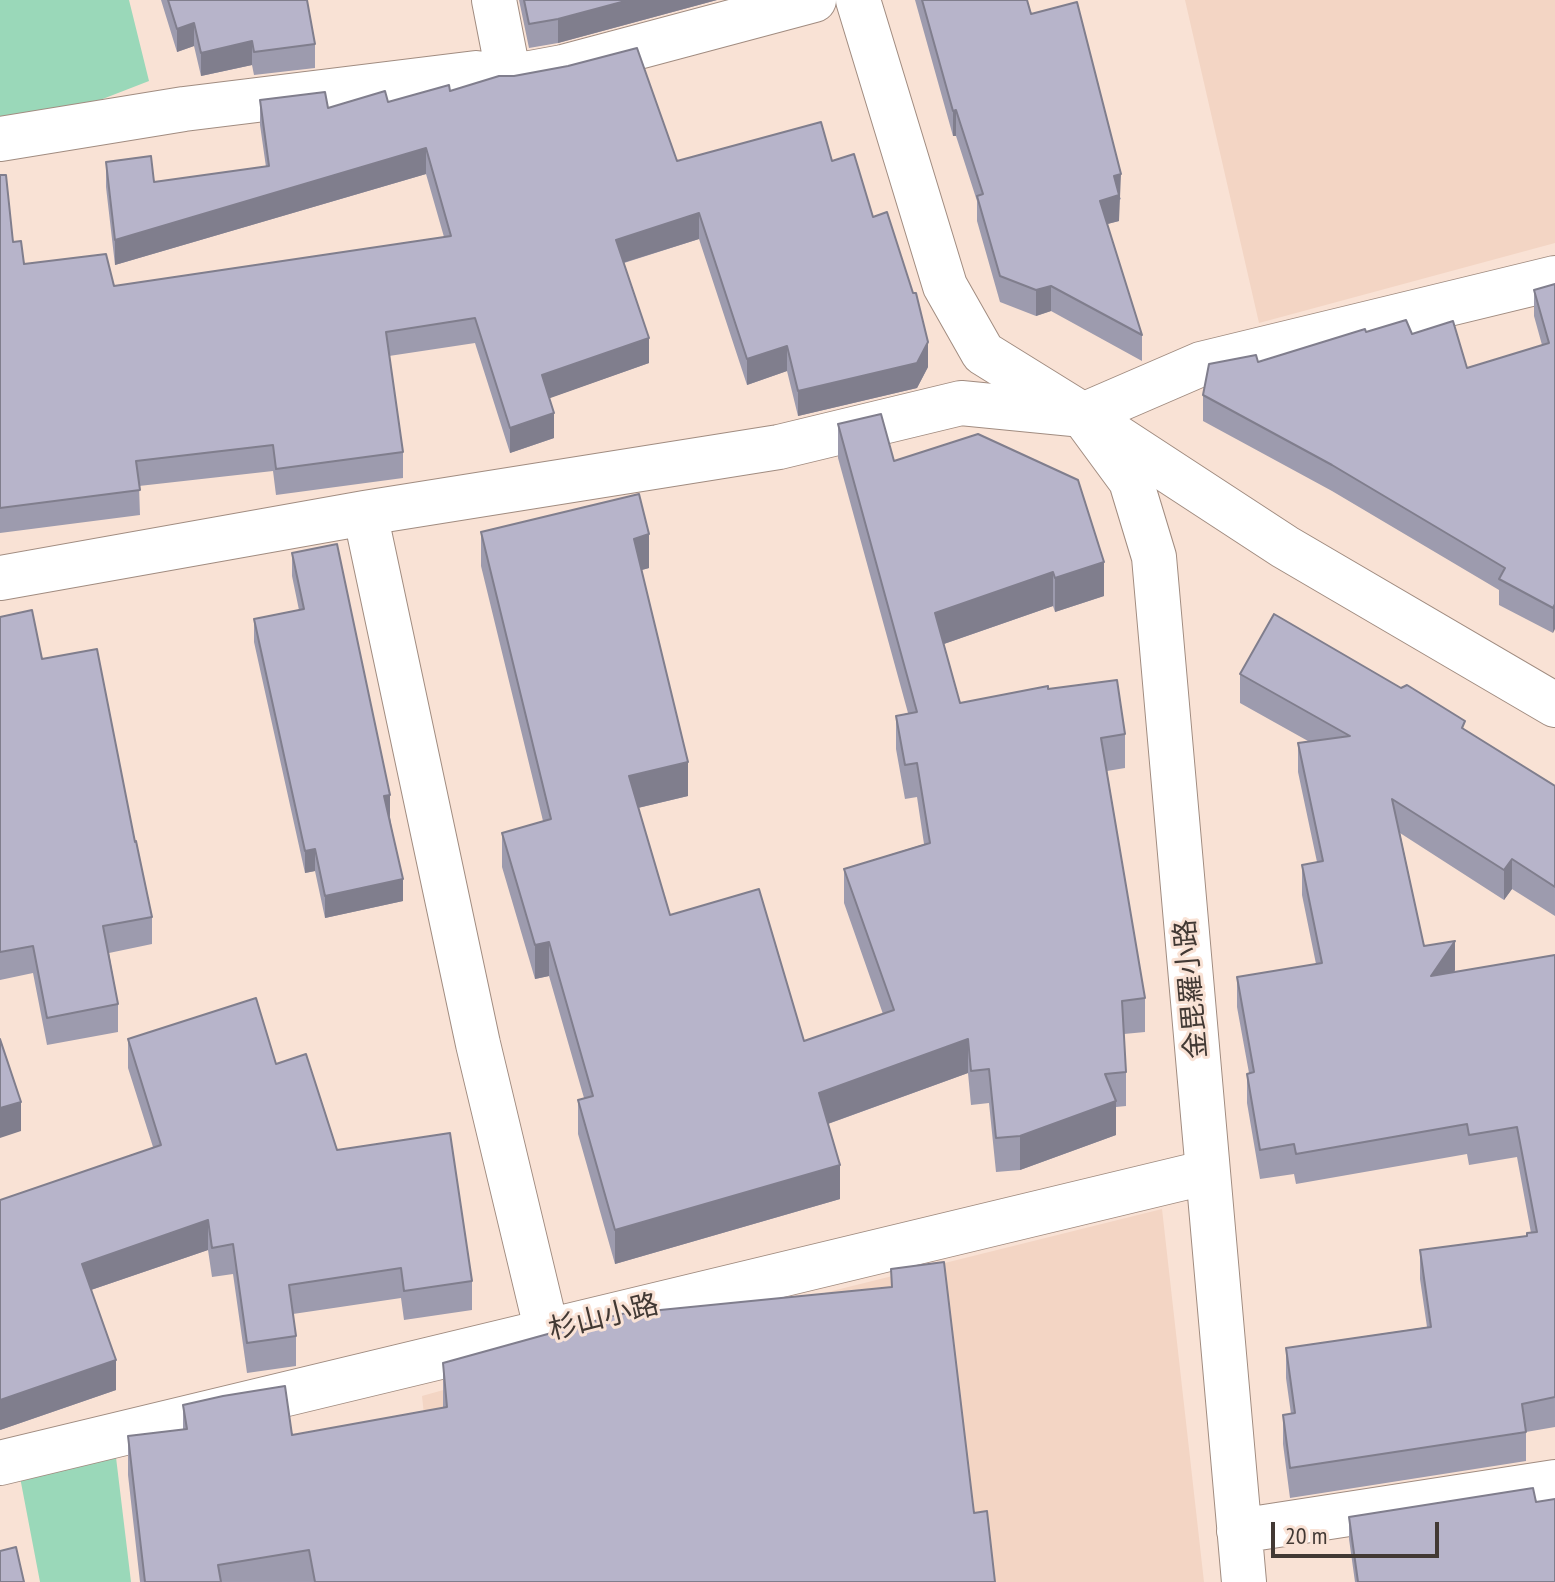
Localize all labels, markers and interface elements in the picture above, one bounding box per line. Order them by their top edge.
street label: 金毘羅小路 [1169,918,1215,1060]
street label: 杉山小路 [546,1288,662,1348]
scale bar [1275,1506,1443,1556]
text: 20 m [1285,1520,1327,1551]

